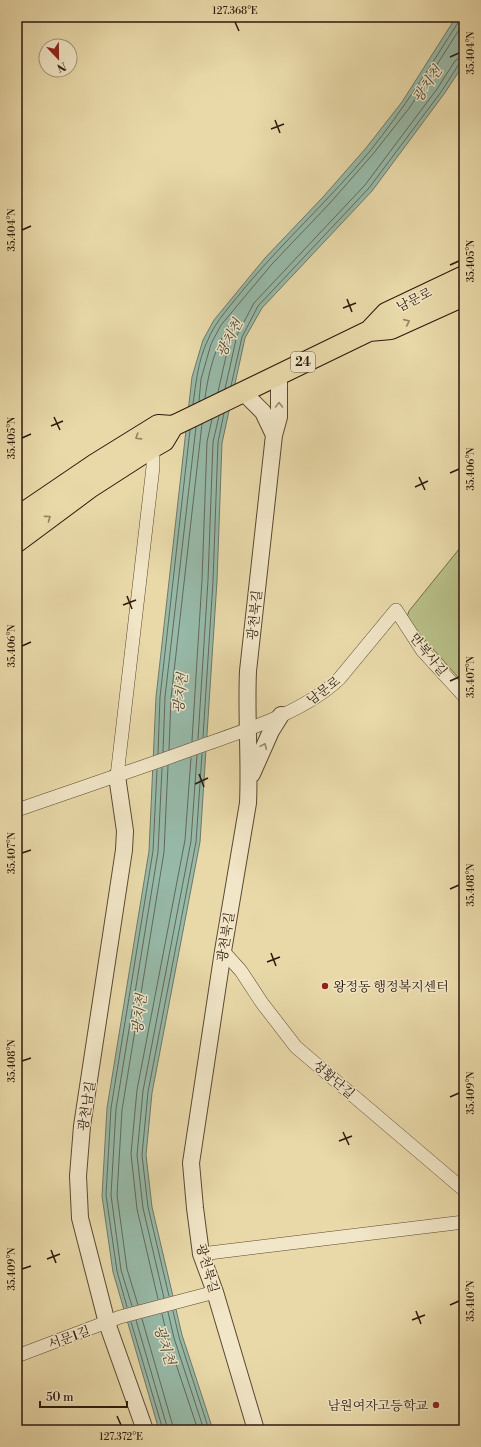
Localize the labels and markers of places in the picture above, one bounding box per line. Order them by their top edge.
place label: 왕정동 행정복지센터 [333,979,449,995]
marker: 왕정동 행정복지센터 [320,981,330,991]
place label: 남원여자고등학교 [328,1398,428,1414]
marker: 남원여자고등학교 [431,1400,441,1410]

